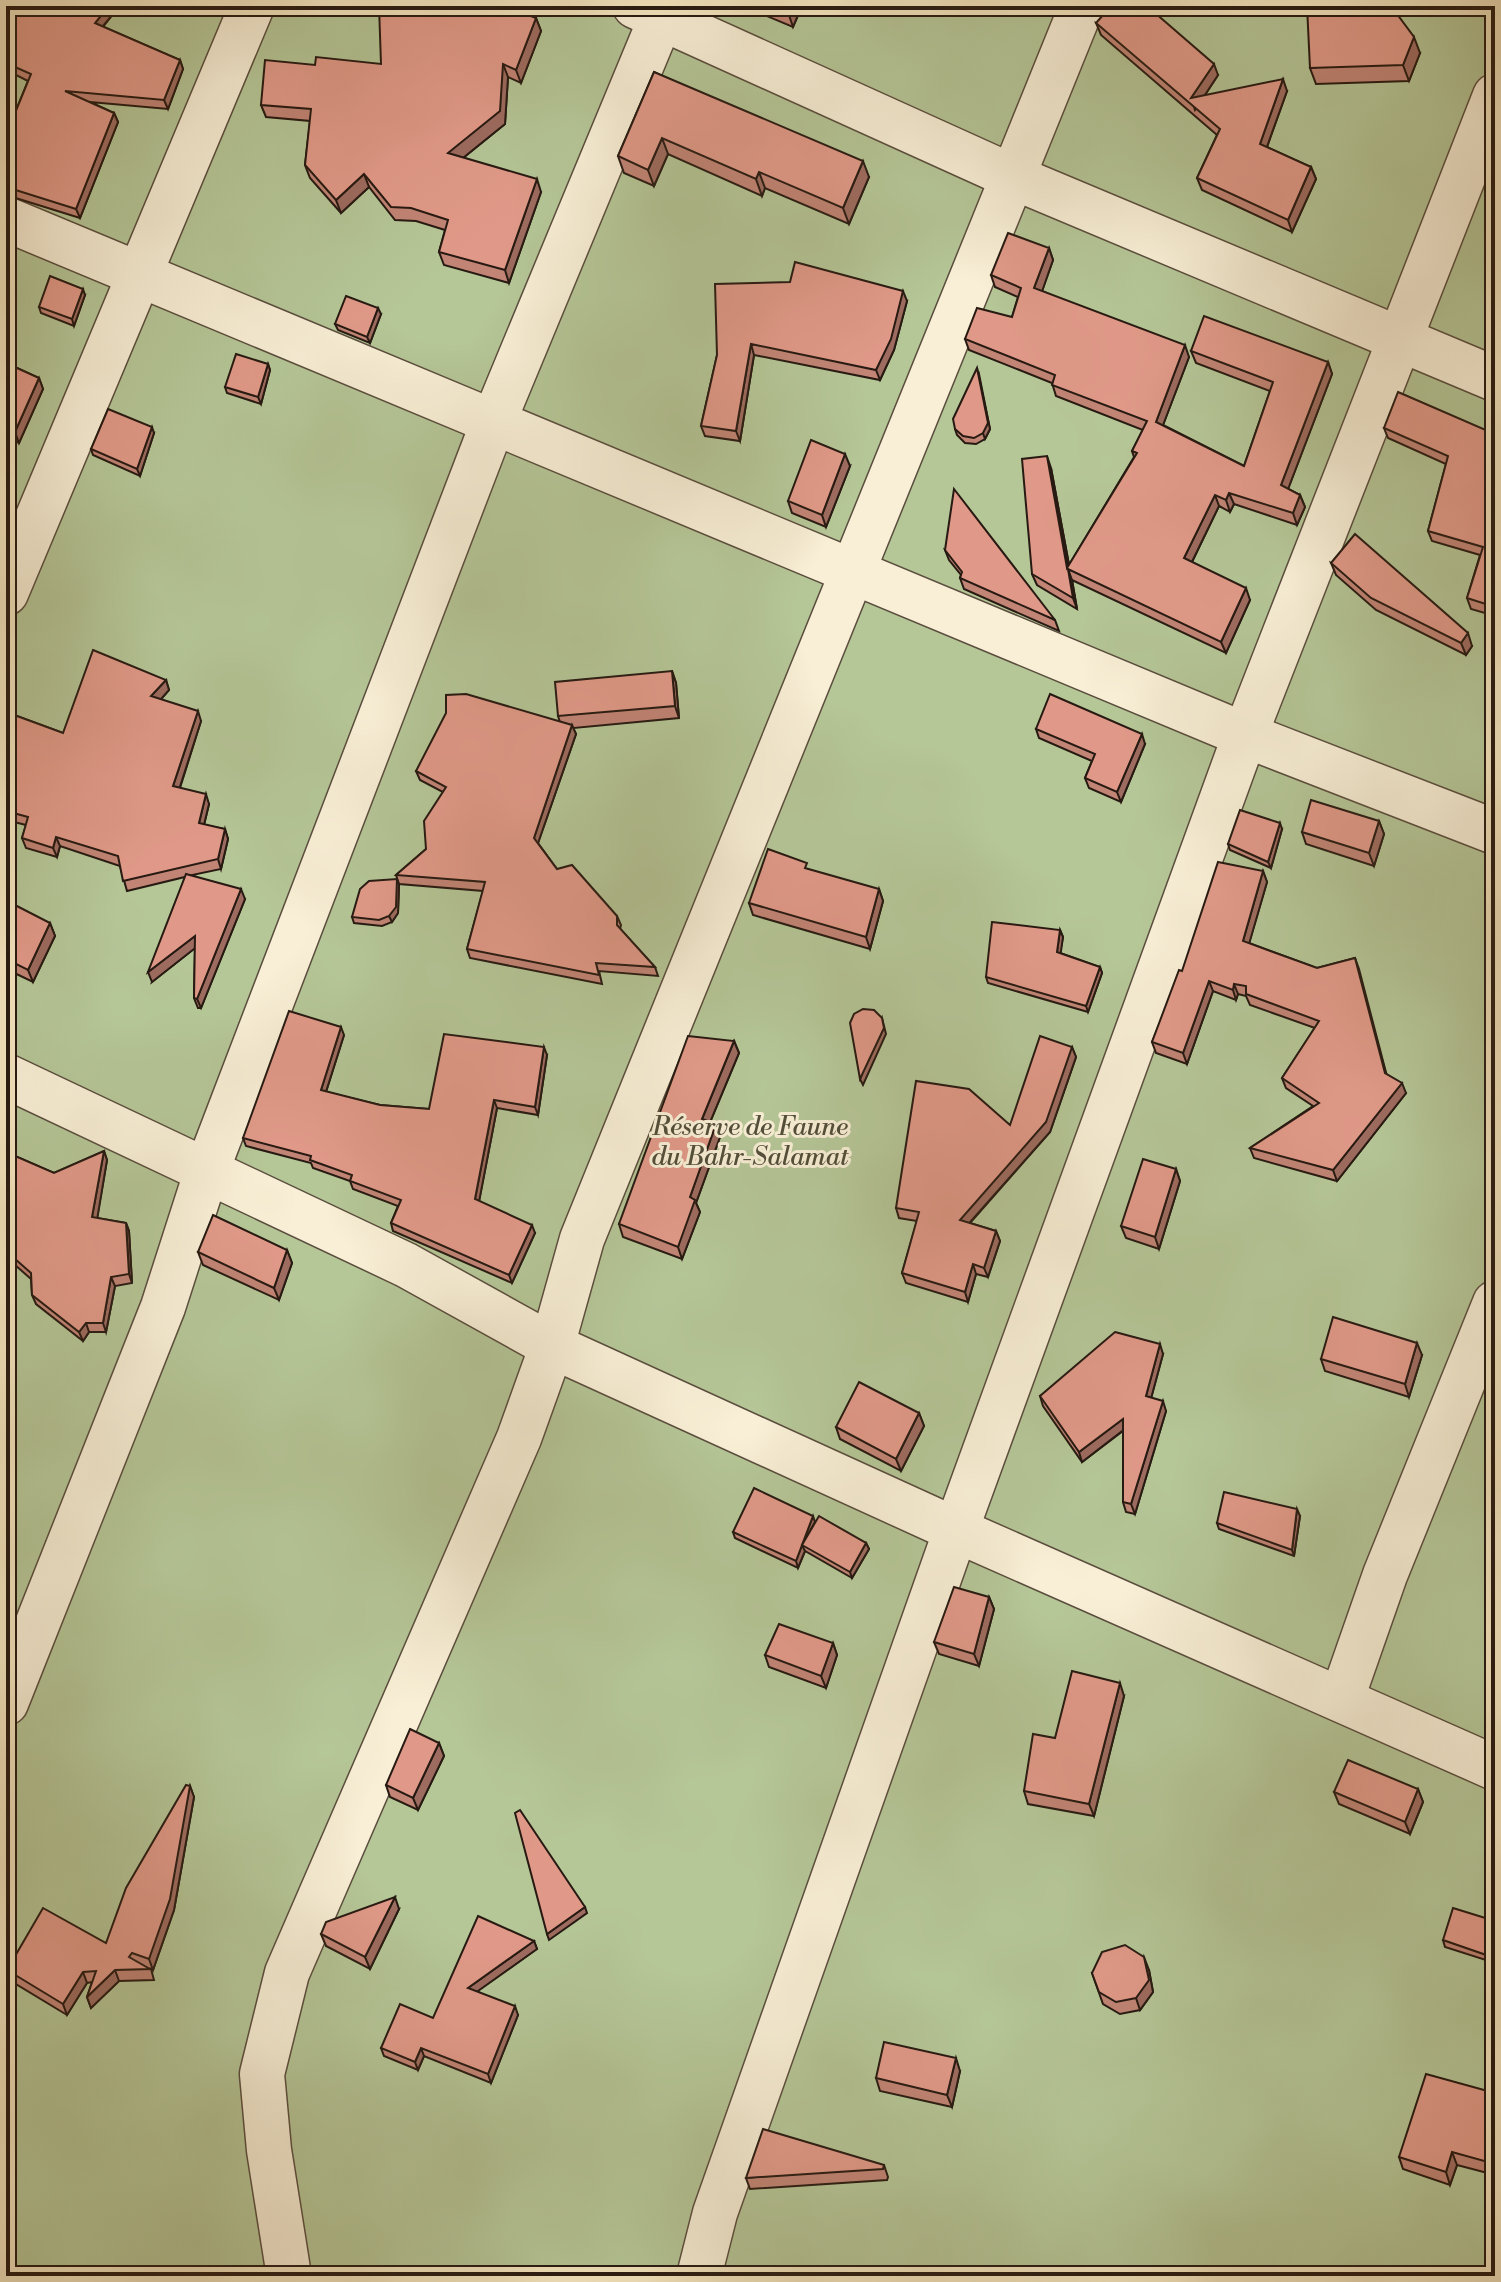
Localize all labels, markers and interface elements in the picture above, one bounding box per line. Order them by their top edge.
park label: Réserve de Faune du Bahr-Salamat [651,1111,849,1173]

